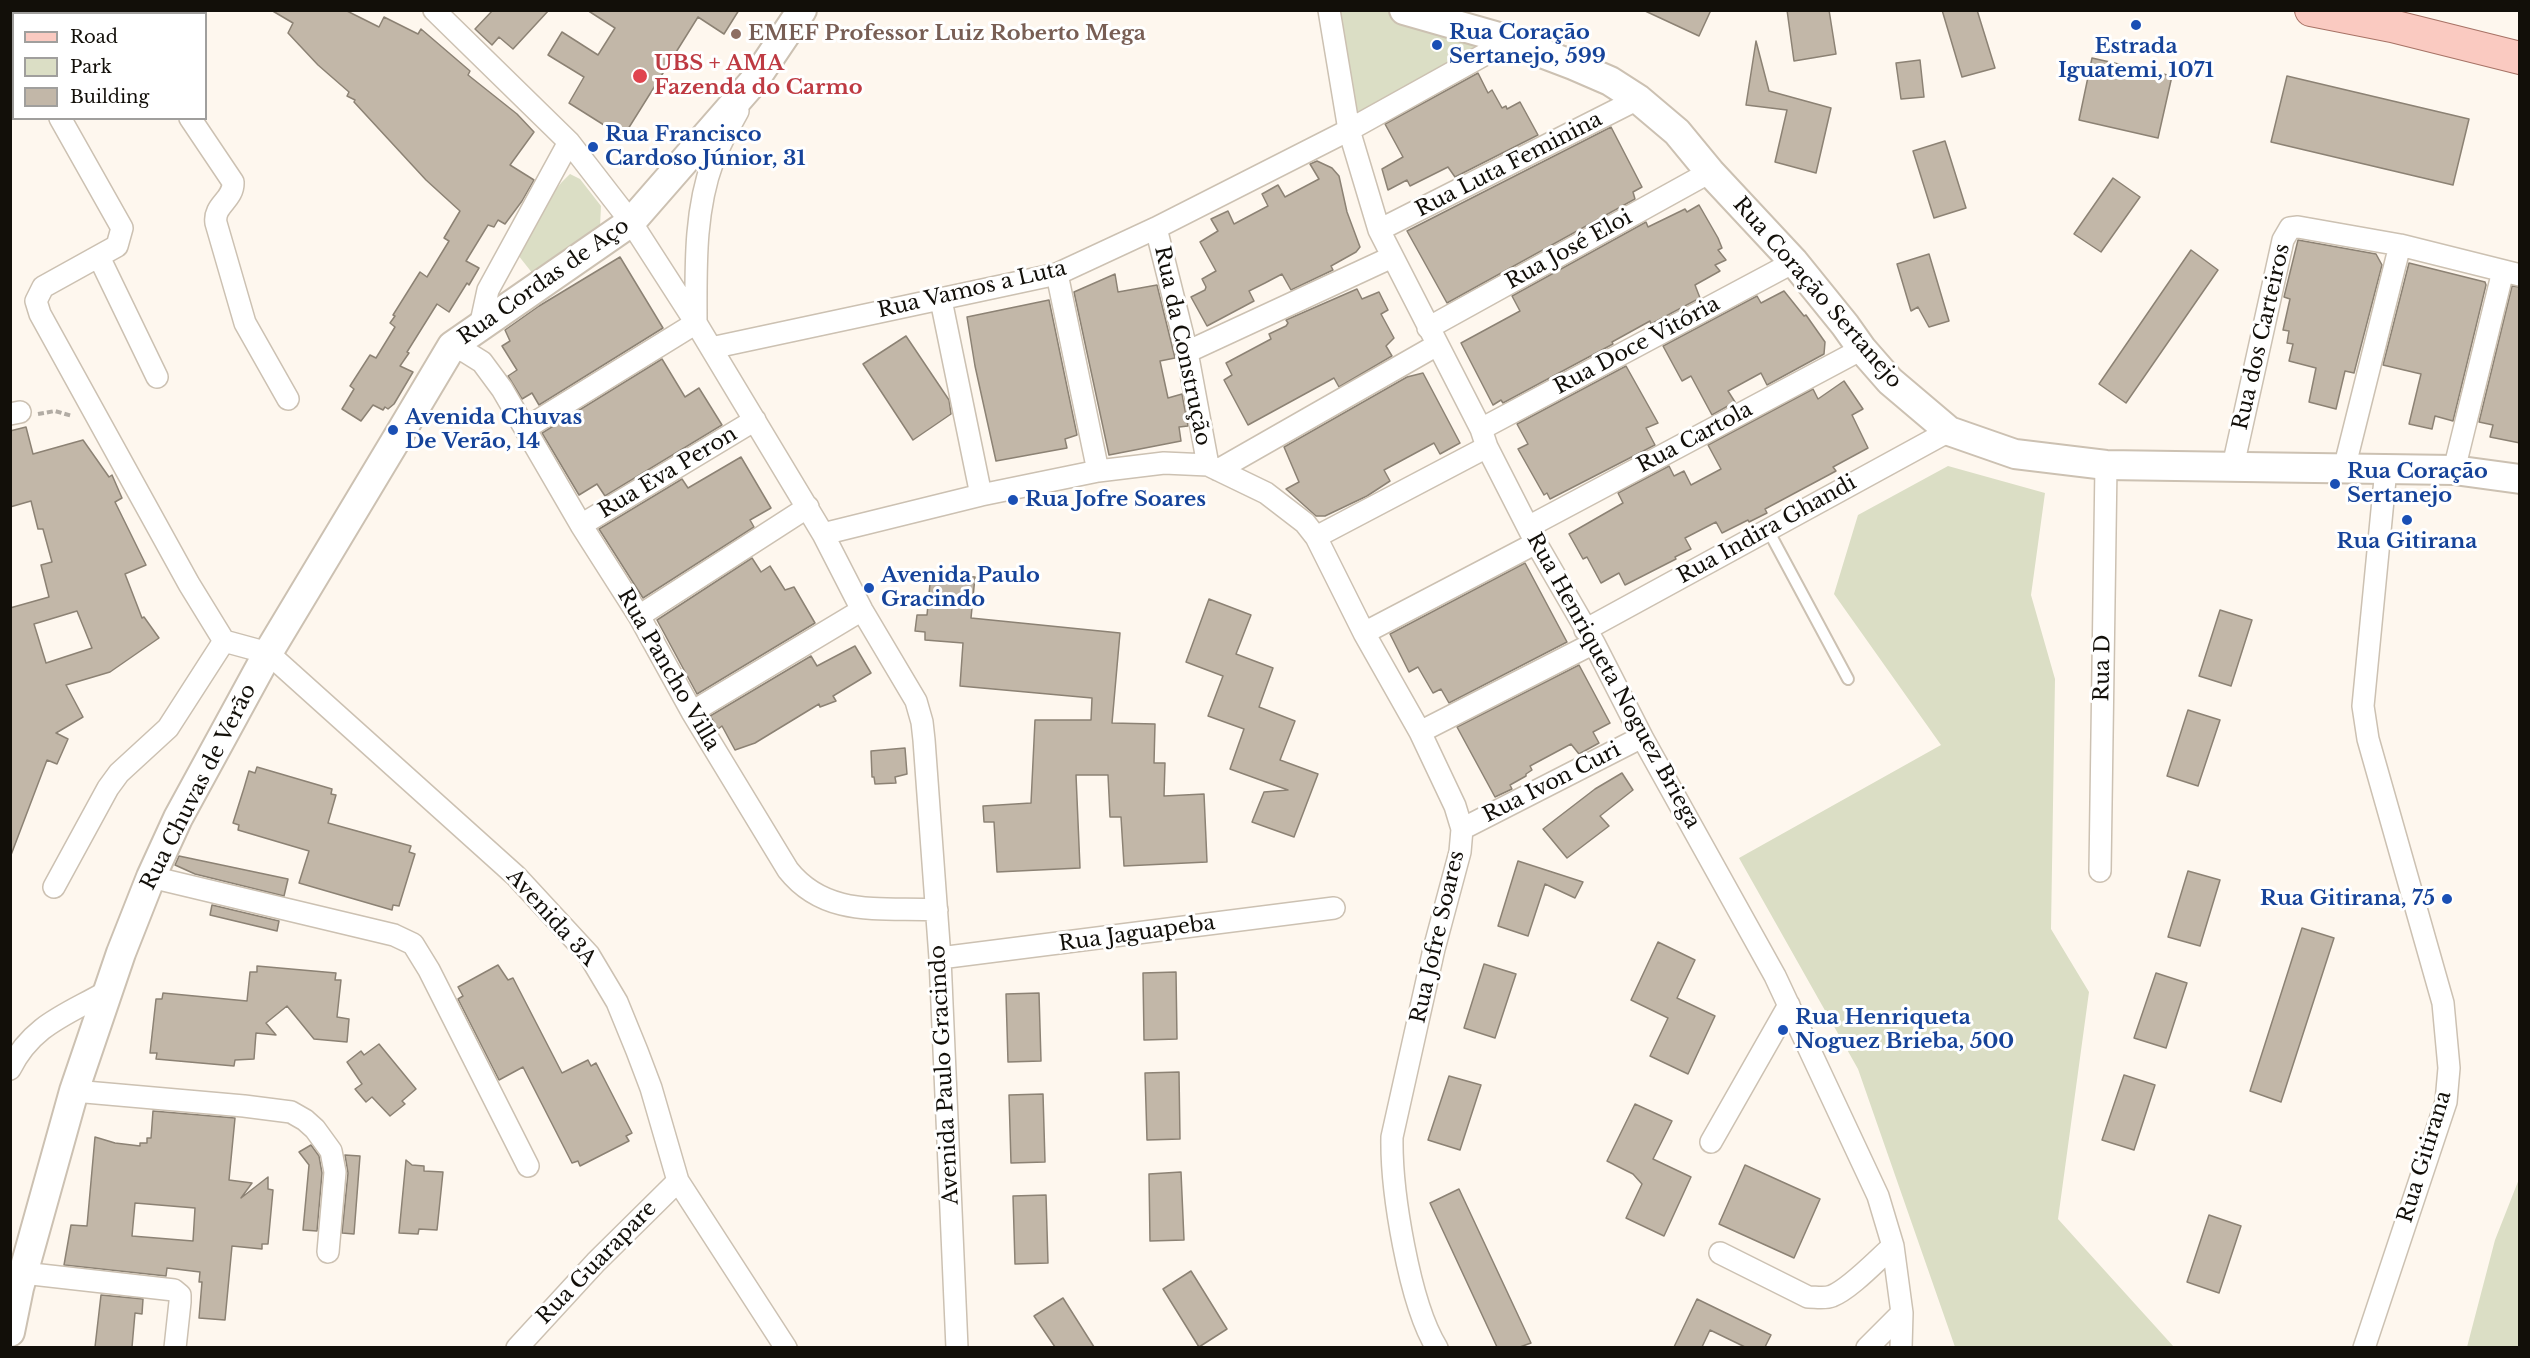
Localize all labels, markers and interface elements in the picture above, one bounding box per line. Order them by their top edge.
legend [12,12,207,120]
marker: Estrada Iguatemi, 1071 [2129,18,2143,32]
place label: Rua Coração Sertanejo, 599 [1449,20,1606,70]
place label: EMEF Professor Luiz Roberto Mega [748,21,1146,47]
text: Road [70,26,118,48]
marker: EMEF Professor Luiz Roberto Mega [729,27,743,41]
place label: Estrada Iguatemi, 1071 [2058,34,2214,84]
marker: Rua Coração Sertanejo, 599 [1430,38,1444,52]
place label: UBS + AMA Fazenda do Carmo [654,51,863,101]
text: Park [70,56,112,78]
marker: UBS + AMA Fazenda do Carmo [631,67,649,85]
text: Building [70,86,149,108]
street label: Rua Luta Feminina [1412,107,1606,223]
place label: Rua Francisco Cardoso Júnior, 31 [605,122,806,172]
marker: Rua Francisco Cardoso Júnior, 31 [586,140,600,154]
street label: Rua Coração Sertanejo [1727,192,1907,394]
street label: Rua José Eloi [1502,205,1636,295]
street label: Rua Cordas de Aço [454,213,634,351]
street label: Rua dos Carteiros [2228,241,2296,433]
street label: Rua da Construção [1149,244,1215,448]
street label: Rua Vamos a Luta [875,256,1069,324]
street label: Rua Doce Vitória [1550,292,1724,400]
street label: Rua Cartola [1633,397,1757,479]
place label: Avenida Chuvas De Verão, 14 [405,405,582,455]
street label: Rua Eva Peron [594,422,742,524]
marker: Avenida Chuvas De Verão, 14 [386,423,400,437]
place label: Rua Coração Sertanejo [2347,459,2488,509]
street label: Rua Indira Ghandi [1673,470,1861,590]
marker: Rua Coração Sertanejo [2328,477,2342,491]
place label: Rua Jofre Soares [1025,487,1206,513]
marker: Rua Jofre Soares [1006,493,1020,507]
marker: Rua Gitirana [2400,513,2414,527]
street label: Rua Henriqueta Noguez Briega [1521,529,1705,833]
place label: Rua Gitirana [2337,529,2477,555]
place label: Avenida Paulo Gracindo [881,563,1040,613]
marker: Avenida Paulo Gracindo [862,581,876,595]
street label: Rua Pancho Villa [611,585,725,755]
street label: Rua D [2090,634,2116,702]
street label: Rua Chuvas de Verão [136,680,262,894]
street label: Rua Ivon Curi [1479,737,1625,829]
street label: Rua Jofre Soares [1406,848,1470,1026]
street label: Avenida 3A [501,864,601,972]
place label: Rua Gitirana, 75 [2260,886,2435,912]
marker: Rua Gitirana, 75 [2440,892,2454,906]
street label: Rua Jaguapeba [1057,911,1217,957]
street label: Avenida Paulo Gracindo [926,944,964,1206]
place label: Rua Henriqueta Noguez Brieba, 500 [1795,1005,2014,1055]
marker: Rua Henriqueta Noguez Brieba, 500 [1776,1023,1790,1037]
street label: Rua Gitirana [2393,1088,2457,1226]
street label: Rua Guarapare [532,1196,662,1330]

